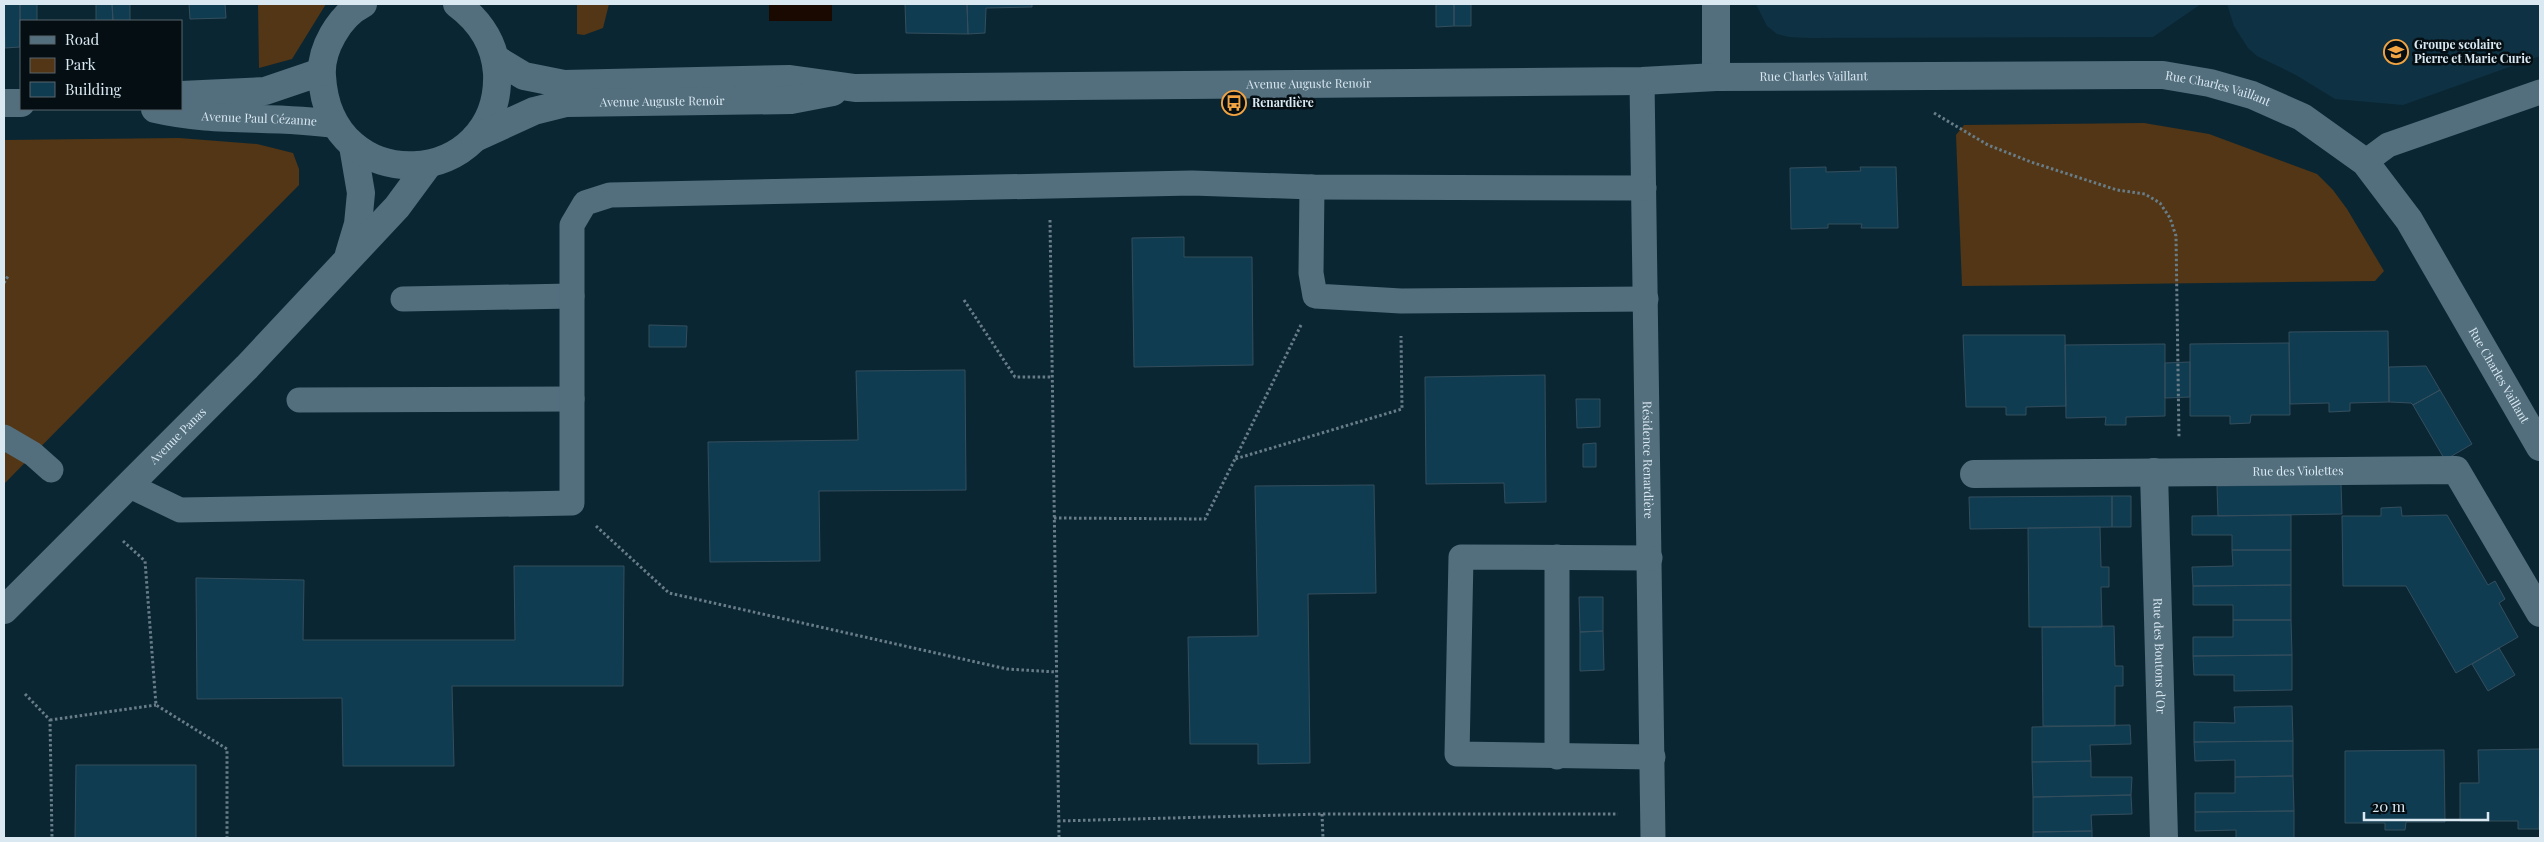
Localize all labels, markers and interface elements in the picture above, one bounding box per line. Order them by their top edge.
legend [20,20,182,110]
text: Road [65,29,99,49]
place label: Groupe scolaire Pierre et Marie Curie [2414,36,2531,66]
school or university icon: Groupe scolaire Pierre et Marie Curie [2383,39,2409,65]
text: Park [65,54,97,74]
street label: Rue Charles Vaillant [1759,67,1869,84]
street label: Rue Charles Vaillant [2164,67,2274,110]
street label: Avenue Auguste Renoir [1245,74,1372,92]
text: Building [65,79,122,99]
bus stop icon: Renardière [1221,90,1247,116]
street label: Avenue Auguste Renoir [599,92,725,110]
place label: Renardière [1252,94,1314,110]
street label: Avenue Paul Cézanne [200,107,318,129]
street label: Rue Charles Vaillant [2466,324,2534,426]
street label: Résidence Renardière [1640,401,1657,519]
street label: Avenue Panas [145,403,209,468]
street label: Rue des Violettes [2252,462,2344,479]
street label: Rue des Boutons d'Or [2150,598,2170,715]
scale bar [2364,790,2488,822]
text: 20 m [2372,796,2406,816]

